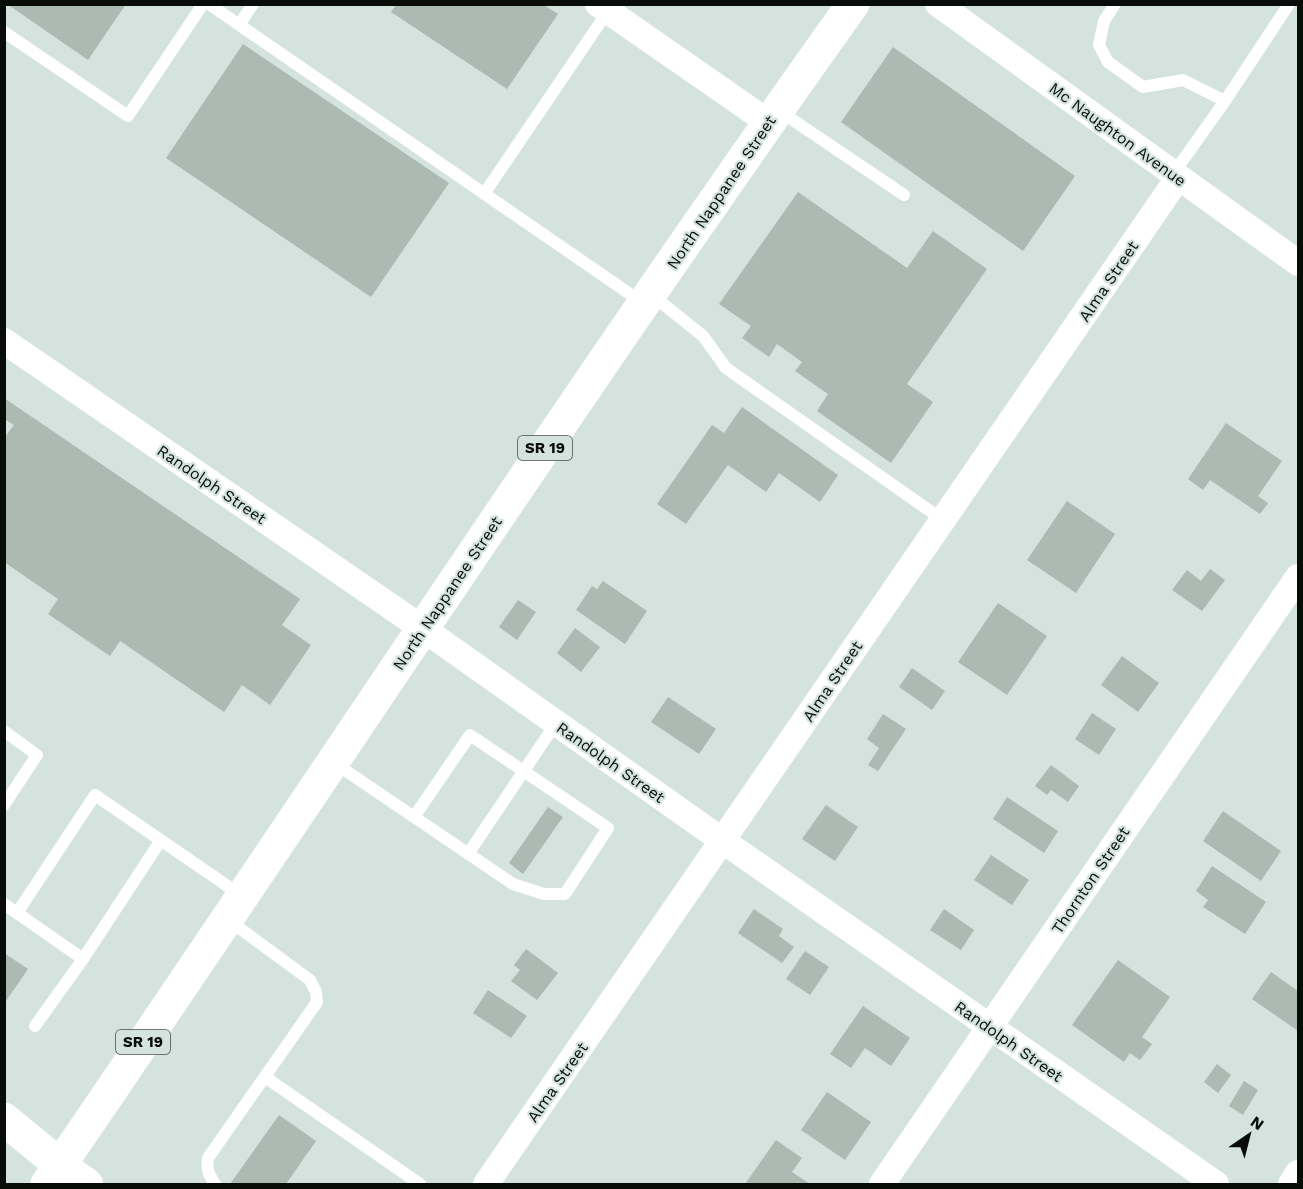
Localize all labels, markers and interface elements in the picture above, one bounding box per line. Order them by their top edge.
street label: Mc Naughton Avenue [1046,78,1190,190]
street label: North Nappanee Street [663,112,780,273]
street label: Alma Street [1075,237,1142,325]
road number: SR 19 [518,436,572,460]
street label: Randolph Street [153,441,270,528]
street label: North Nappanee Street [389,513,506,674]
street label: Alma Street [799,637,866,725]
street label: Randolph Street [553,718,669,807]
street label: Thornton Street [1048,823,1133,937]
street label: Randolph Street [951,997,1067,1086]
road number: SR 19 [116,1030,170,1054]
street label: Alma Street [523,1039,592,1126]
north arrow [1219,1105,1279,1165]
text: N [1247,1112,1268,1134]

